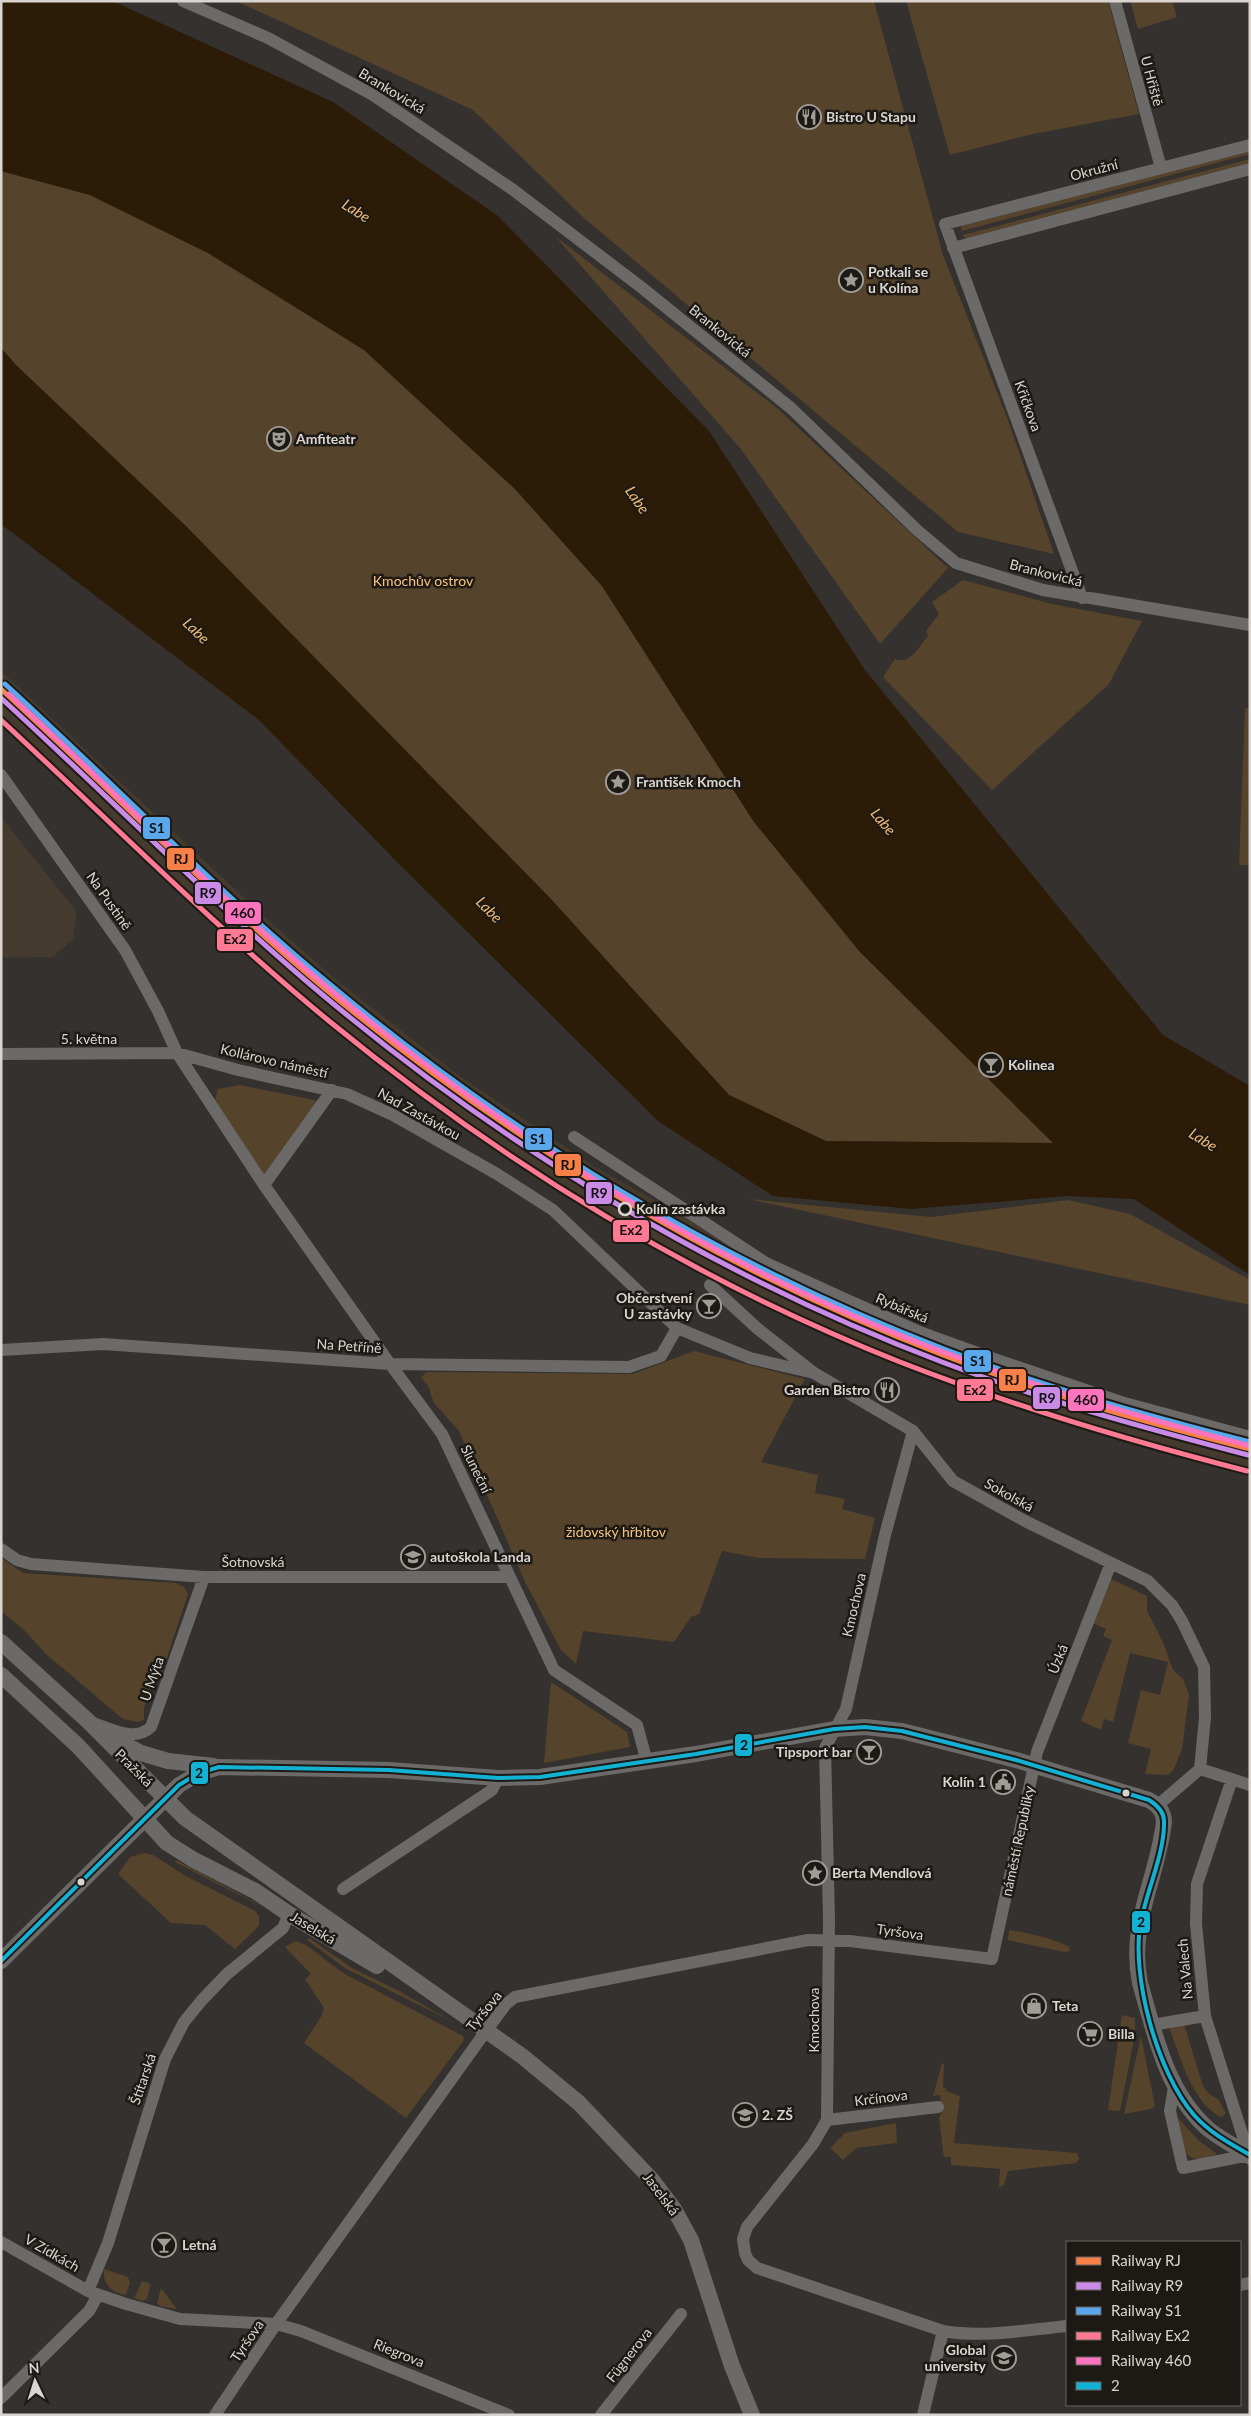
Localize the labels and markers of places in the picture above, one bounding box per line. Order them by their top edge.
restaurant icon: Bistro U Stapu [796,104,822,130]
place label: Bistro U Stapu [826,108,916,125]
place label: Potkali se u Kolína [868,263,929,296]
place icon: Potkali se u Kolína [838,267,864,293]
theatre icon: Amfiteatr [266,426,292,452]
place label: Amfiteatr [295,430,357,447]
place icon: František Kmoch [605,769,631,795]
place label: František Kmoch [636,773,741,790]
bar icon: Kolinea [978,1052,1004,1078]
place label: Kolinea [1008,1056,1055,1073]
place label: Kolín zastávka [636,1200,725,1217]
marker: Kolín zastávka [618,1202,632,1216]
place label: Občerstvení U zastávky [616,1289,693,1322]
bar icon: Občerstvení U zastávky [696,1293,722,1319]
restaurant icon: Garden Bistro [874,1377,900,1403]
place label: Garden Bistro [784,1381,870,1398]
school or university icon: autoškola Landa [400,1544,426,1570]
place label: autoškola Landa [430,1548,531,1565]
bar icon: Tipsport bar [856,1739,882,1765]
place label: Tipsport bar [776,1743,853,1760]
public building icon: Kolín 1 [990,1769,1016,1795]
place label: Kolín 1 [942,1773,986,1790]
unlabelled marker [1121,1788,1131,1798]
place icon: Berta Mendlová [802,1860,828,1886]
place label: Berta Mendlová [832,1864,931,1881]
unlabelled marker [76,1877,86,1887]
shop icon: Teta [1021,1993,1047,2019]
place label: Teta [1052,1997,1078,2014]
supermarket icon: Billa [1077,2021,1103,2047]
place label: Billa [1108,2025,1135,2042]
school or university icon: 2. ZŠ [732,2102,758,2128]
place label: 2. ZŠ [762,2106,793,2123]
bar icon: Letná [151,2232,177,2258]
place label: Letná [182,2236,217,2253]
place label: Global university [925,2341,987,2374]
school or university icon: Global university [991,2345,1017,2371]

